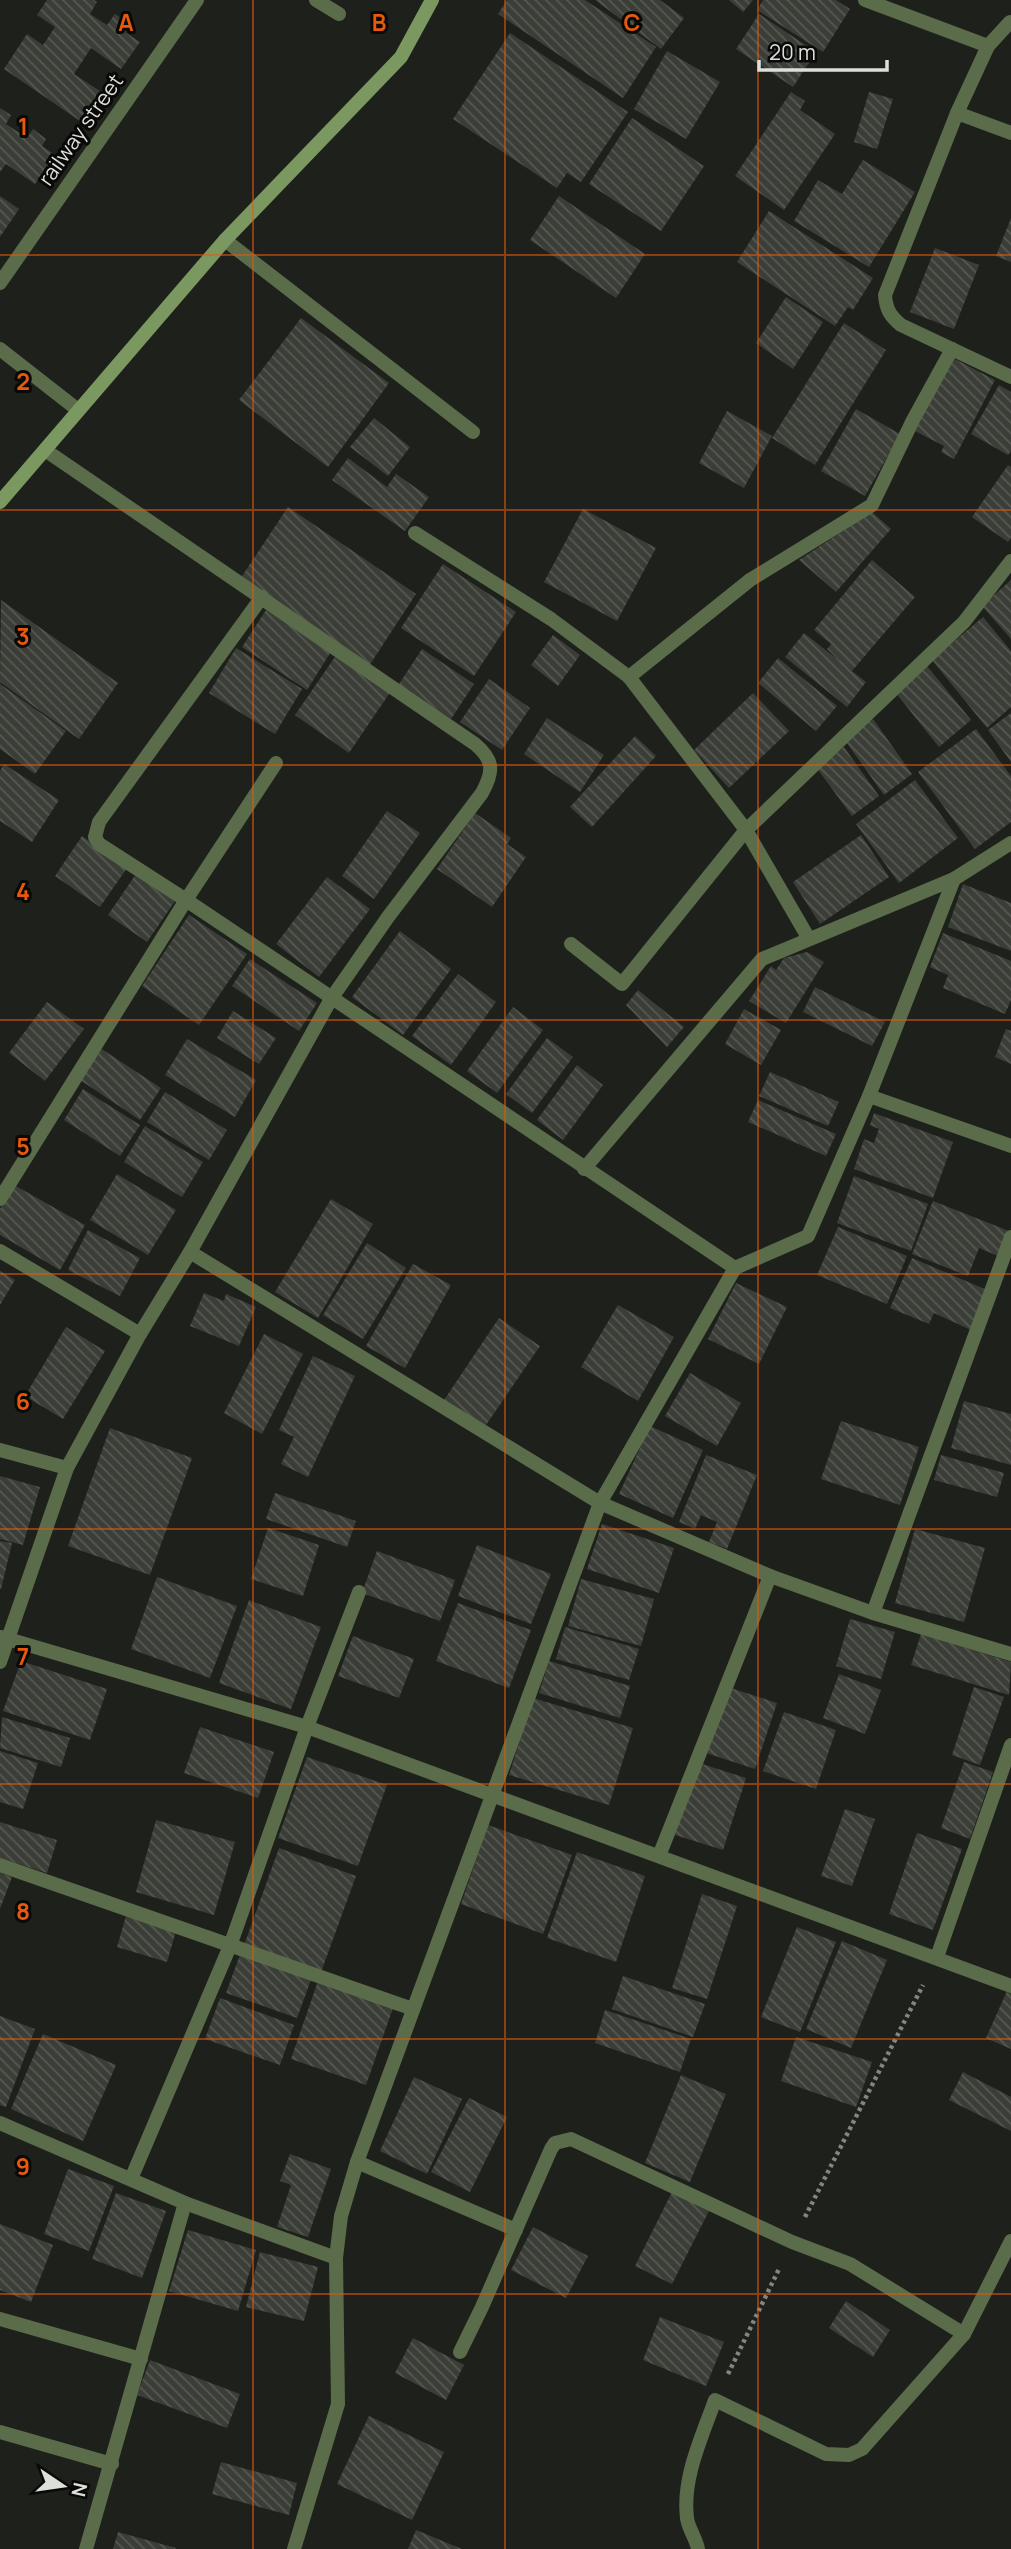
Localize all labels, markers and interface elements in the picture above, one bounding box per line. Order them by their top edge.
text: A [118,6,134,38]
text: B [372,6,386,38]
text: C [624,6,641,38]
scale bar [759,28,887,72]
text: 20 m [769,38,816,66]
street label: railway street [31,68,129,191]
text: 1 [18,110,28,142]
text: 2 [16,365,30,397]
text: 3 [16,620,30,652]
text: 4 [16,875,30,907]
text: 5 [16,1130,30,1162]
text: 6 [16,1385,30,1417]
text: 7 [17,1640,29,1672]
text: 8 [16,1895,30,1927]
text: 9 [16,2150,30,2182]
north arrow [28,2451,98,2521]
text: N [65,2480,94,2499]

